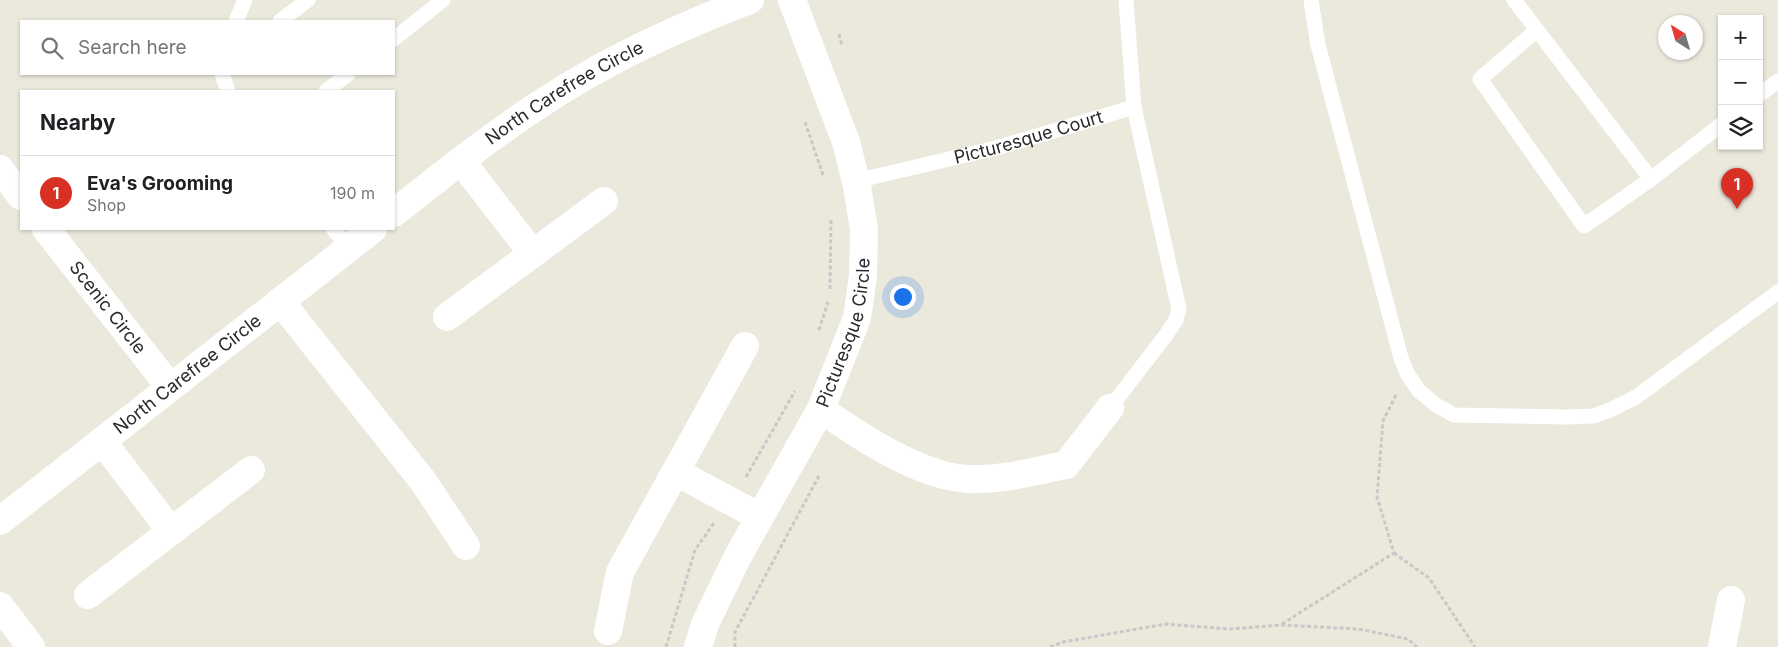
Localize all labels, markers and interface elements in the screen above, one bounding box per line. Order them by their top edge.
north arrow [1658,15,1703,60]
map controls [1718,15,1763,150]
button: + [1718,15,1763,60]
search box [20,20,395,75]
icon: search [38,34,66,62]
text: Search here [78,36,187,59]
street label: North Carefree Circle [481,36,647,149]
button: − [1718,60,1763,105]
button: layers [1718,105,1763,150]
street label: Picturesque Court [952,106,1106,168]
text: Nearby [40,110,115,135]
pin: 1 [1721,168,1753,209]
text: Eva's Grooming [87,172,233,195]
text: 1 [53,183,59,203]
text: 190 m [330,183,375,203]
text: Shop [87,195,126,215]
street label: Scenic Circle [65,257,151,358]
street label: Picturesque Circle [812,258,873,410]
your location [890,284,916,310]
street label: North Carefree Circle [109,310,265,438]

